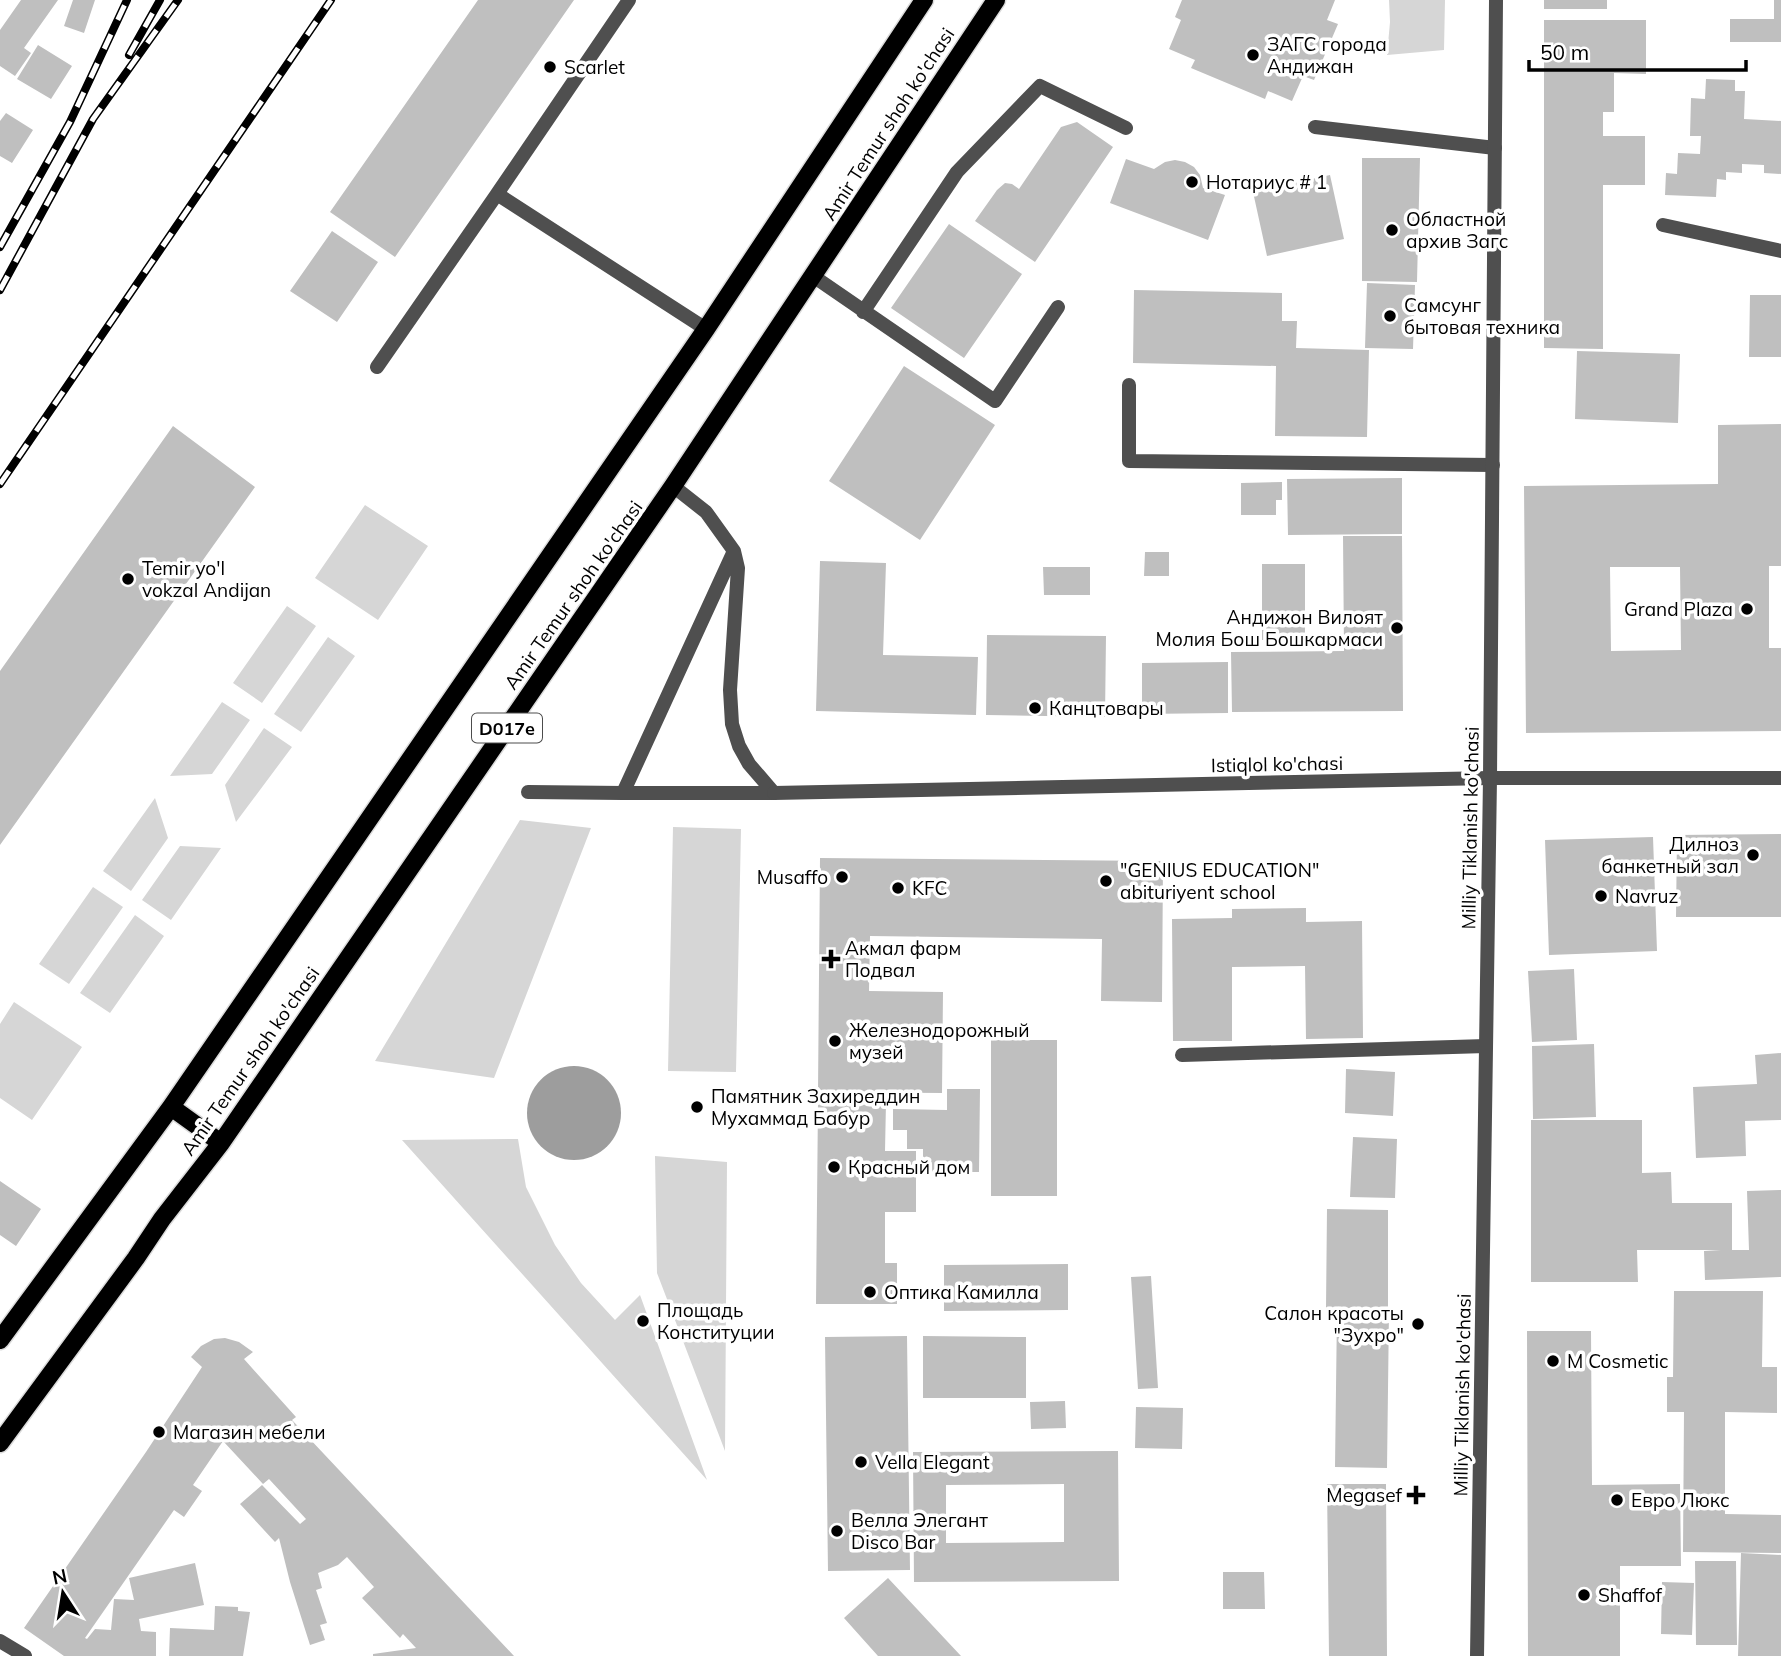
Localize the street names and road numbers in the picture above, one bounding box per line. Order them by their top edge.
street label: Amir Temur shoh ko'chasi [817,23,959,225]
street label: Amir Temur shoh ko'chasi [499,496,647,694]
road number: D017e [472,714,542,742]
street label: Milliy Tiklanish ko'chasi [1456,726,1484,930]
street label: Istiqlol ko'chasi [1211,751,1343,777]
street label: Amir Temur shoh ko'chasi [176,962,324,1160]
street label: Milliy Tiklanish ko'chasi [1448,1293,1476,1497]

